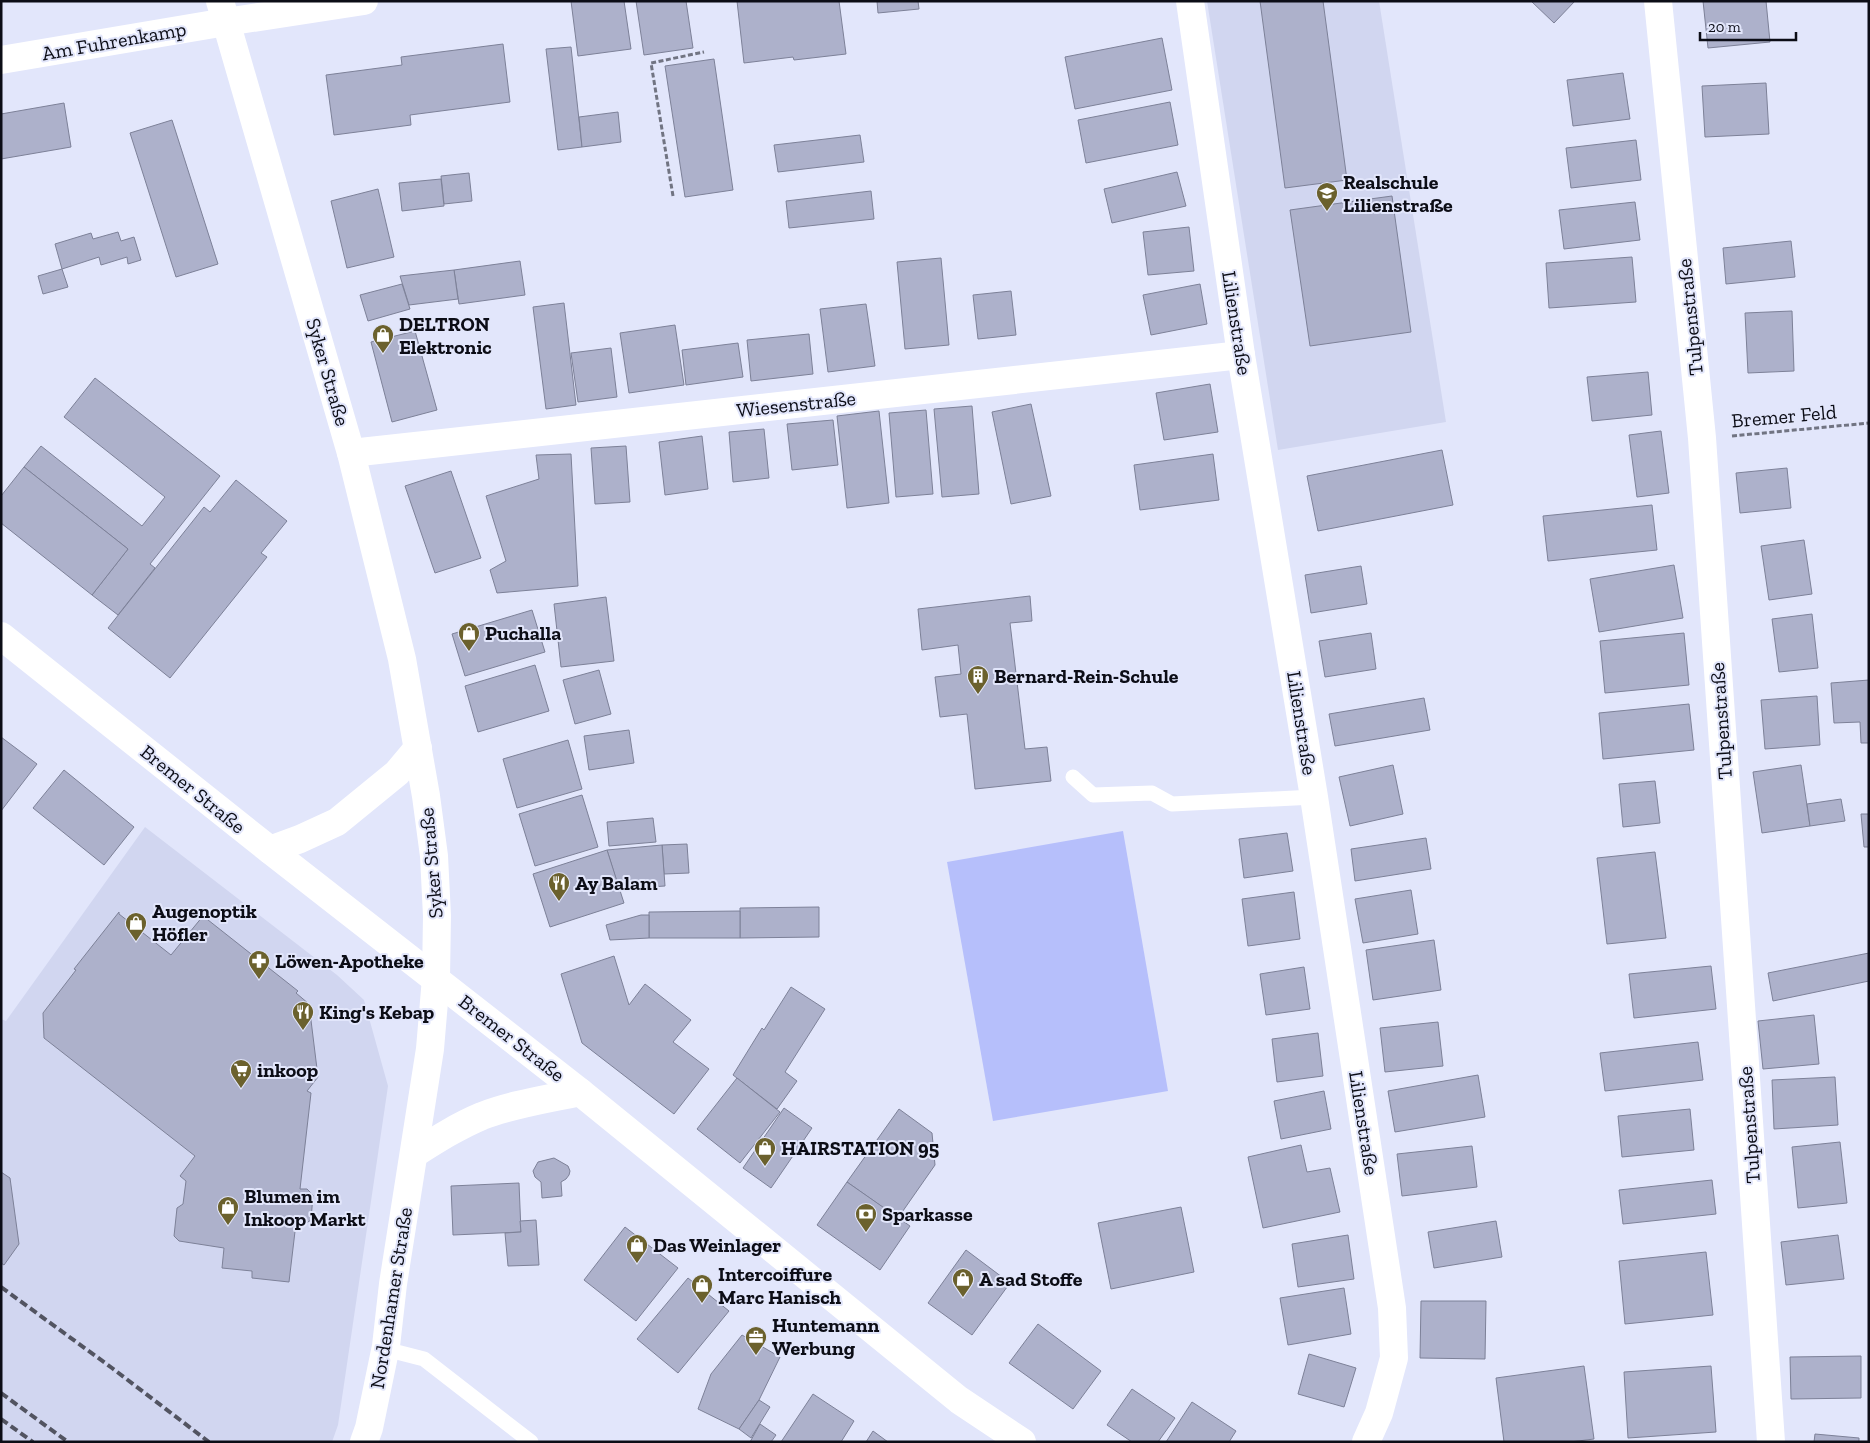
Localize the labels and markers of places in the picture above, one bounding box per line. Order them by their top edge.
place label: Realschule Lilienstraße [1343,170,1453,217]
school or university icon: Realschule Lilienstraße [1315,181,1339,212]
place label: DELTRON Elektronic [399,312,492,359]
shop icon: DELTRON Elektronic [371,323,395,354]
shop icon: Puchalla [457,621,481,652]
place label: Puchalla [485,621,561,645]
building icon: Bernard-Rein-Schule [966,664,990,695]
place label: Bernard-Rein-Schule [994,664,1179,688]
restaurant icon: Ay Balam [547,871,571,902]
place label: Ay Balam [575,871,658,895]
place label: Augenoptik Höfler [152,899,257,946]
shop icon: Augenoptik Höfler [124,911,148,942]
pharmacy icon: Löwen-Apotheke [247,949,271,980]
place label: Löwen-Apotheke [275,949,424,973]
restaurant icon: King's Kebap [291,1000,315,1031]
place label: King's Kebap [319,1000,434,1024]
supermarket icon: inkoop [229,1058,253,1089]
place label: inkoop [257,1058,318,1082]
shop icon: HAIRSTATION 95 [753,1136,777,1167]
place label: HAIRSTATION 95 [781,1136,939,1160]
place label: Blumen im Inkoop Markt [244,1184,367,1231]
shop icon: Blumen im Inkoop Markt [216,1195,240,1226]
bank icon: Sparkasse [854,1202,878,1233]
place label: Sparkasse [882,1202,973,1226]
shop icon: Das Weinlager [625,1233,649,1264]
place label: Das Weinlager [653,1233,781,1257]
place label: Intercoiffure Marc Hanisch [718,1262,842,1309]
shop icon: A sad Stoffe [951,1267,975,1298]
place label: A sad Stoffe [979,1267,1083,1291]
shop icon: Intercoiffure Marc Hanisch [690,1273,714,1304]
place label: Huntemann Werbung [772,1313,880,1360]
office icon: Huntemann Werbung [744,1325,768,1356]

